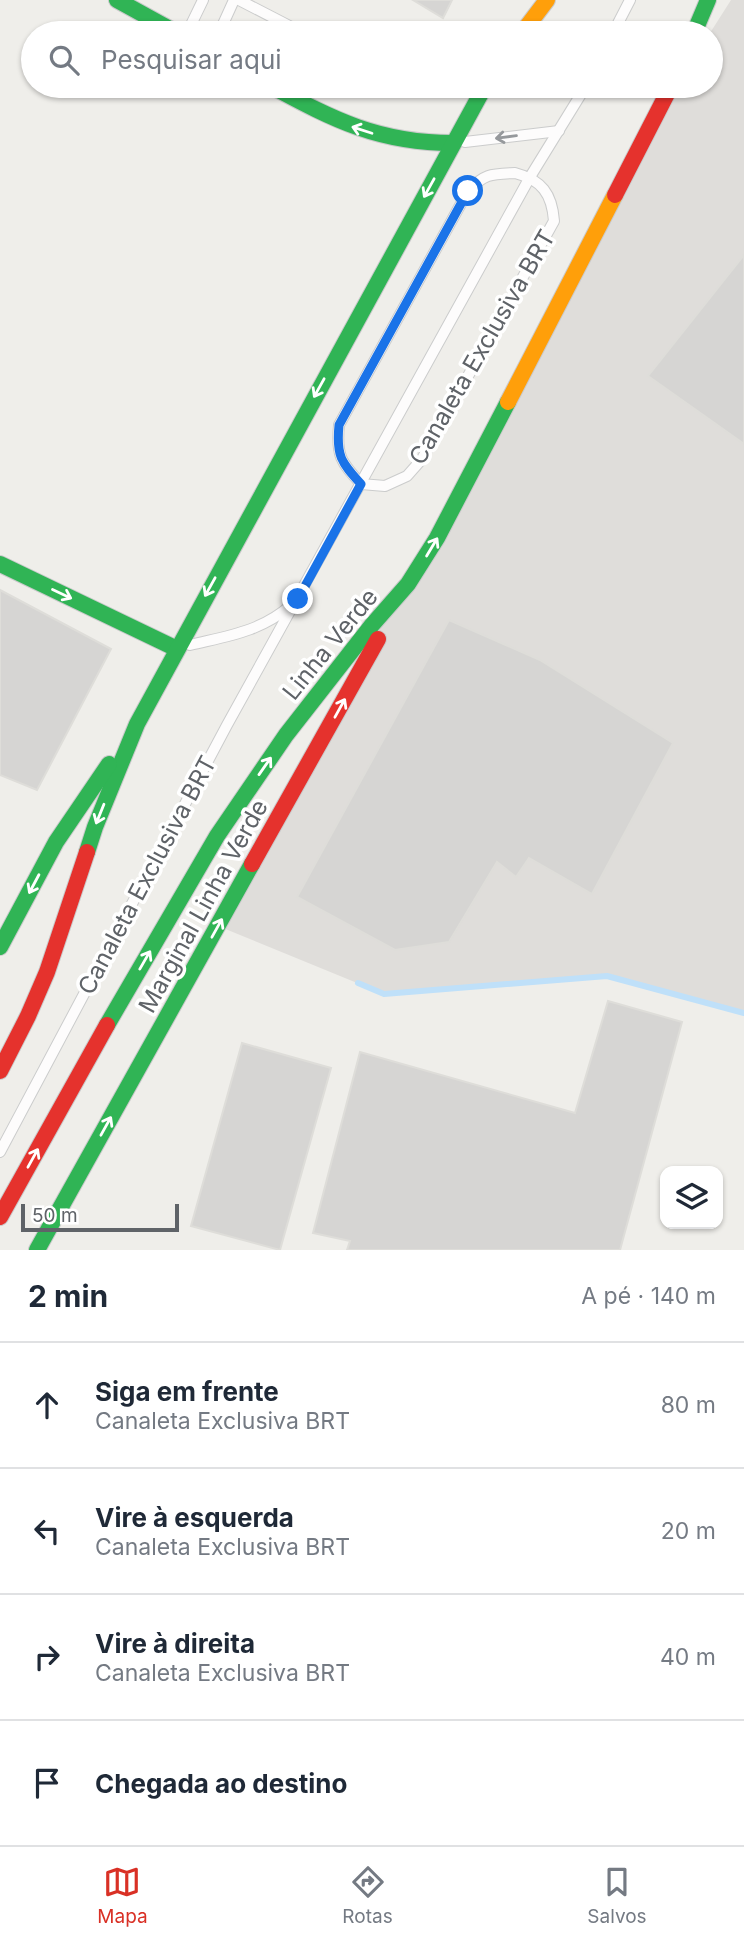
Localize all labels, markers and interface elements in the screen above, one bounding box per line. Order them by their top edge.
search box [21,21,723,98]
icon: search [45,41,83,79]
text: Pesquisar aqui [101,44,282,75]
one-way arrow [351,123,373,136]
one-way arrow [495,131,518,144]
route start [452,175,483,206]
one-way arrow [421,178,435,198]
street label: Canaleta Exclusiva BRT [403,225,561,469]
one-way arrow [312,377,325,398]
one-way arrow [425,537,439,557]
one-way arrow [203,577,217,597]
street label: Linha Verde [276,583,384,705]
route end [282,583,313,614]
one-way arrow [51,587,72,601]
one-way arrow [333,698,347,718]
street label: Canaleta Exclusiva BRT [72,751,222,999]
one-way arrow [258,757,272,777]
street label: Marginal Linha Verde [132,794,274,1018]
one-way arrow [93,803,106,824]
one-way arrow [27,873,41,893]
one-way arrow [210,918,224,938]
one-way arrow [138,950,152,970]
one-way arrow [99,1117,113,1137]
one-way arrow [26,1148,40,1168]
map controls [660,1166,723,1229]
button: layers [660,1166,723,1229]
scale bar [21,1201,178,1233]
text: 50 m [32,1204,78,1227]
text: 2 min [28,1278,108,1314]
text: A pé · 140 m [581,1282,716,1310]
text: Siga em frente [95,1376,279,1407]
icon: ahead [28,1386,66,1424]
text: 80 m [661,1391,716,1419]
text: Canaleta Exclusiva BRT [95,1407,350,1435]
text: Vire à esquerda [95,1502,294,1533]
icon: left [28,1512,66,1550]
text: 20 m [661,1517,716,1545]
text: Canaleta Exclusiva BRT [95,1533,350,1561]
text: Vire à direita [95,1628,255,1659]
icon: right [28,1638,66,1676]
text: 40 m [660,1643,716,1671]
text: Canaleta Exclusiva BRT [95,1659,350,1687]
icon: arrive [28,1764,66,1802]
text: Chegada ao destino [95,1768,347,1799]
tab: Mapa [97,1863,148,1928]
tab: Rotas [342,1863,393,1928]
tab: Salvos [587,1863,647,1928]

